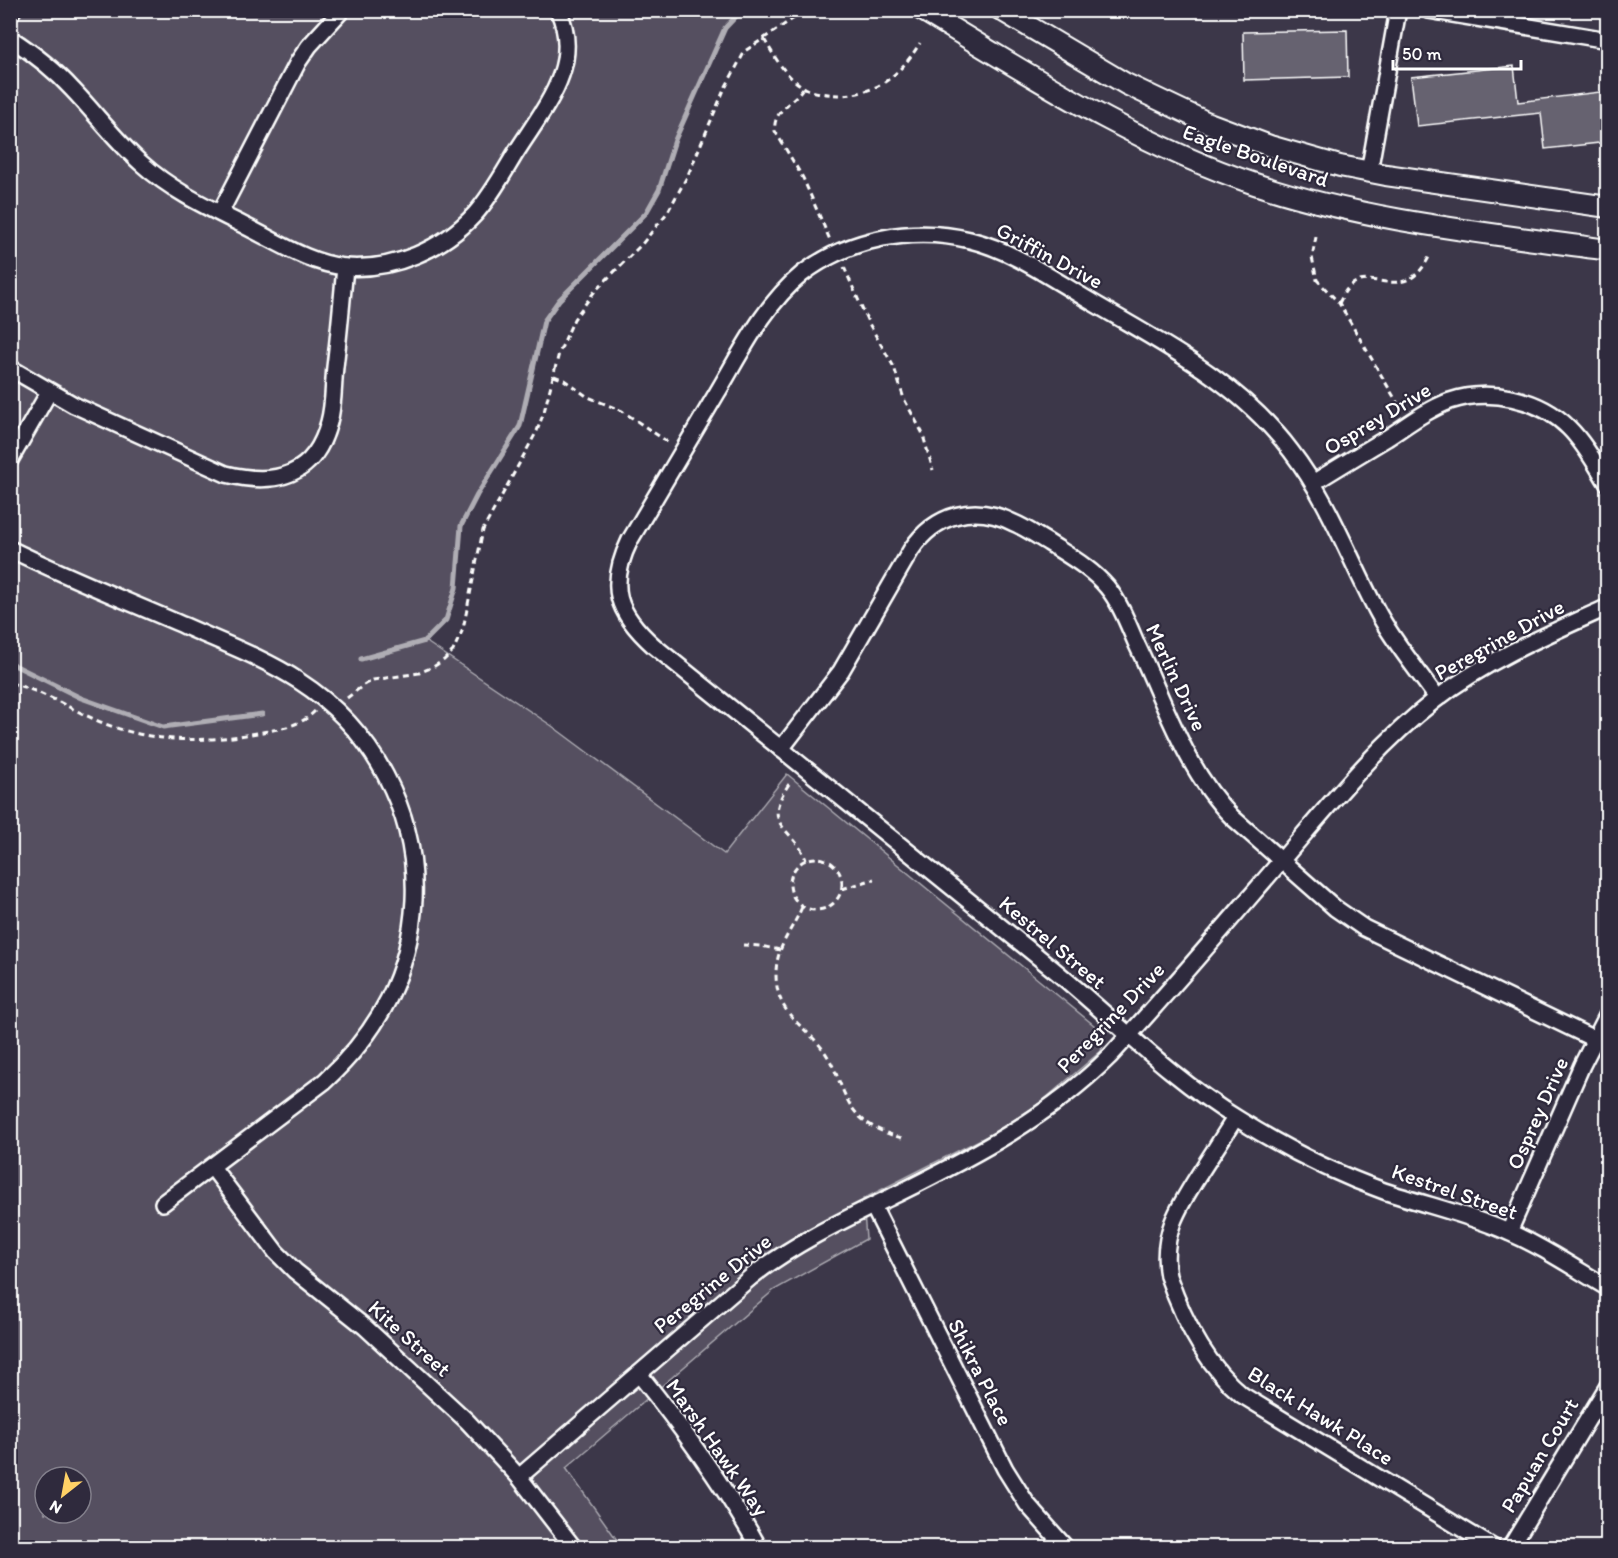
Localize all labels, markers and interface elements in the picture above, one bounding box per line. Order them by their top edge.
scale bar [1393,33,1520,71]
text: 50 m [1402,43,1442,65]
street label: Eagle Boulevard [1179,118,1332,193]
street label: Griffin Drive [992,216,1108,295]
street label: Osprey Drive [1319,376,1436,461]
street label: Peregrine Drive [1430,593,1569,686]
street label: Merlin Drive [1140,619,1213,735]
street label: Kestrel Street [994,890,1112,995]
street label: Peregrine Drive [1051,956,1170,1079]
street label: Osprey Drive [1501,1053,1574,1174]
street label: Kestrel Street [1388,1157,1521,1226]
street label: Peregrine Drive [648,1228,777,1339]
street label: Kite Street [363,1294,457,1383]
street label: Shikra Place [942,1314,1019,1430]
street label: Black Hawk Place [1243,1360,1399,1471]
street label: Marsh Hawk Way [660,1373,775,1522]
street label: Papuan Court [1495,1393,1584,1518]
north arrow [33,1465,93,1525]
text: N [46,1497,65,1518]

